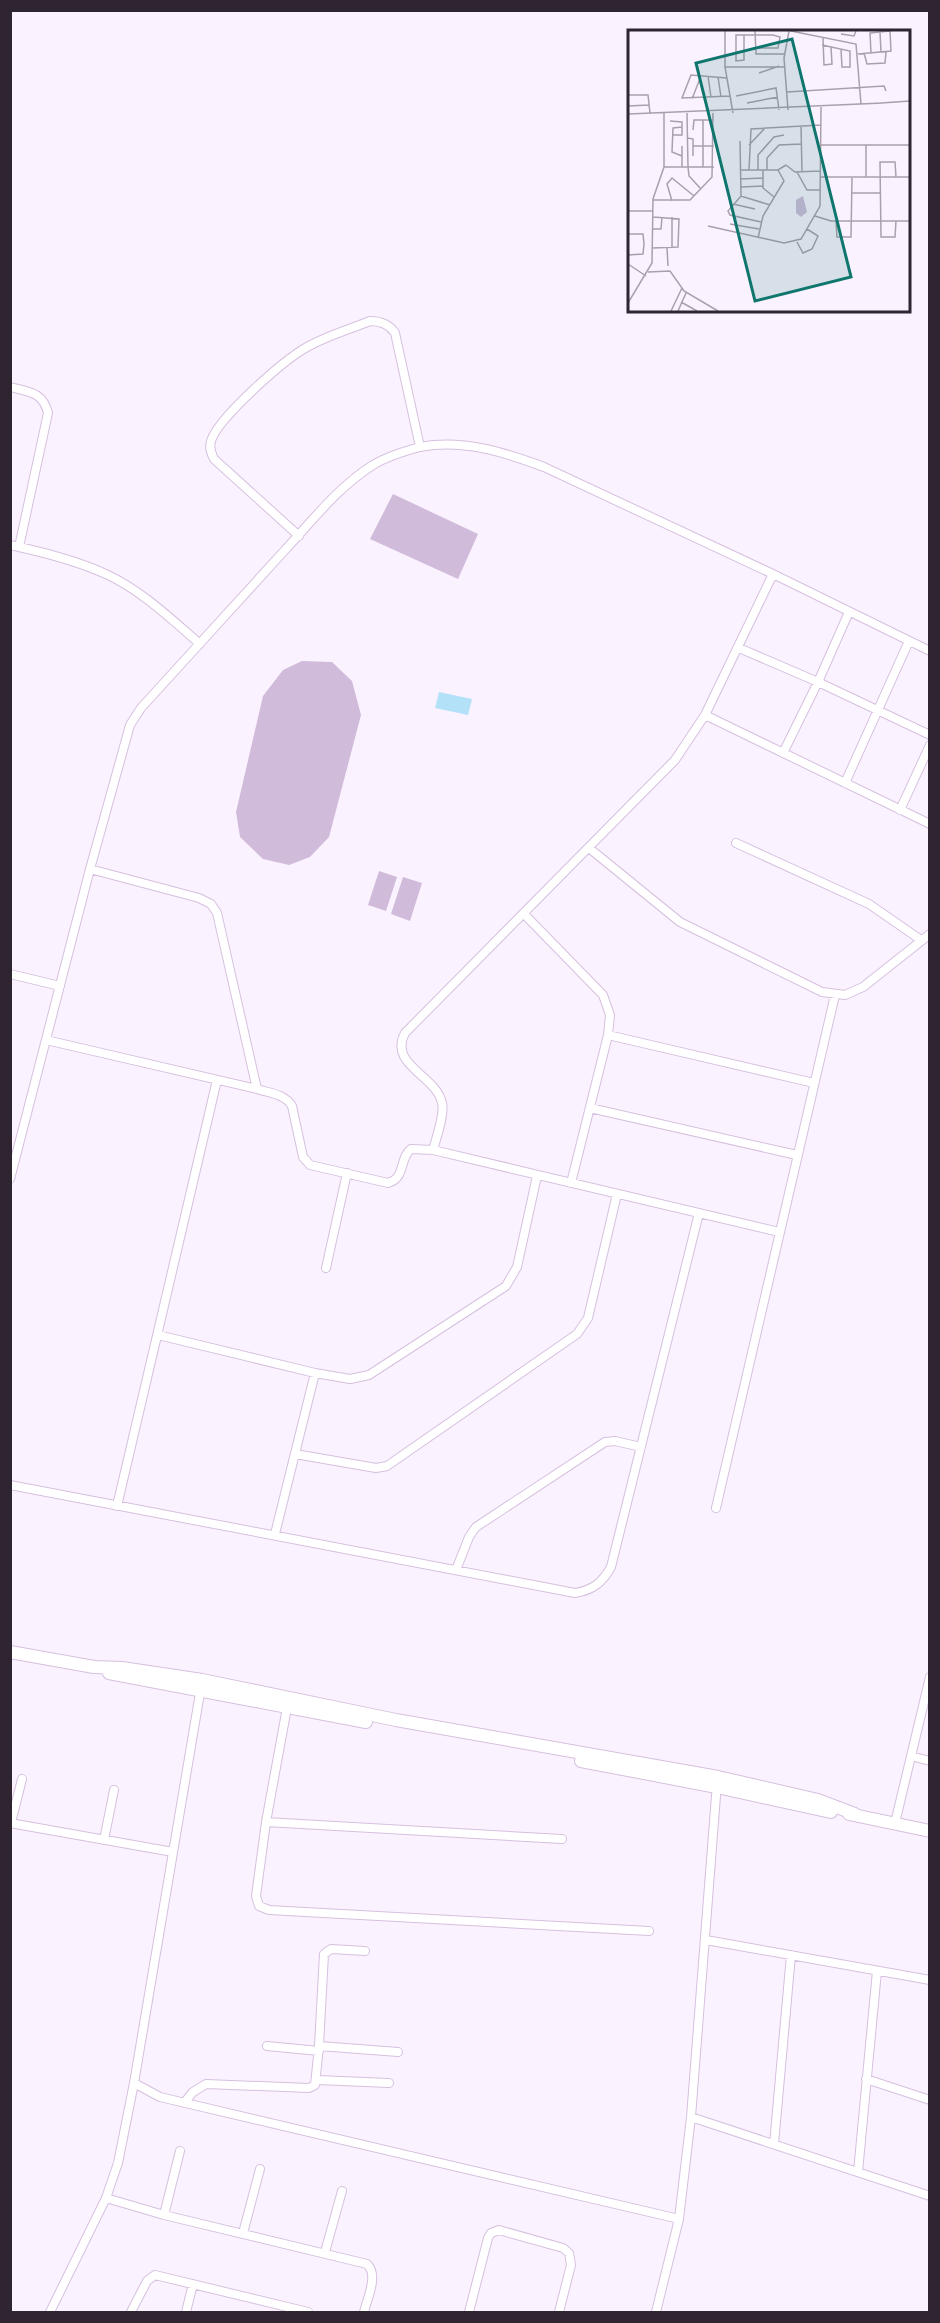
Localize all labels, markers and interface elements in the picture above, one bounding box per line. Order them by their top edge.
inset map [628,30,910,312]

